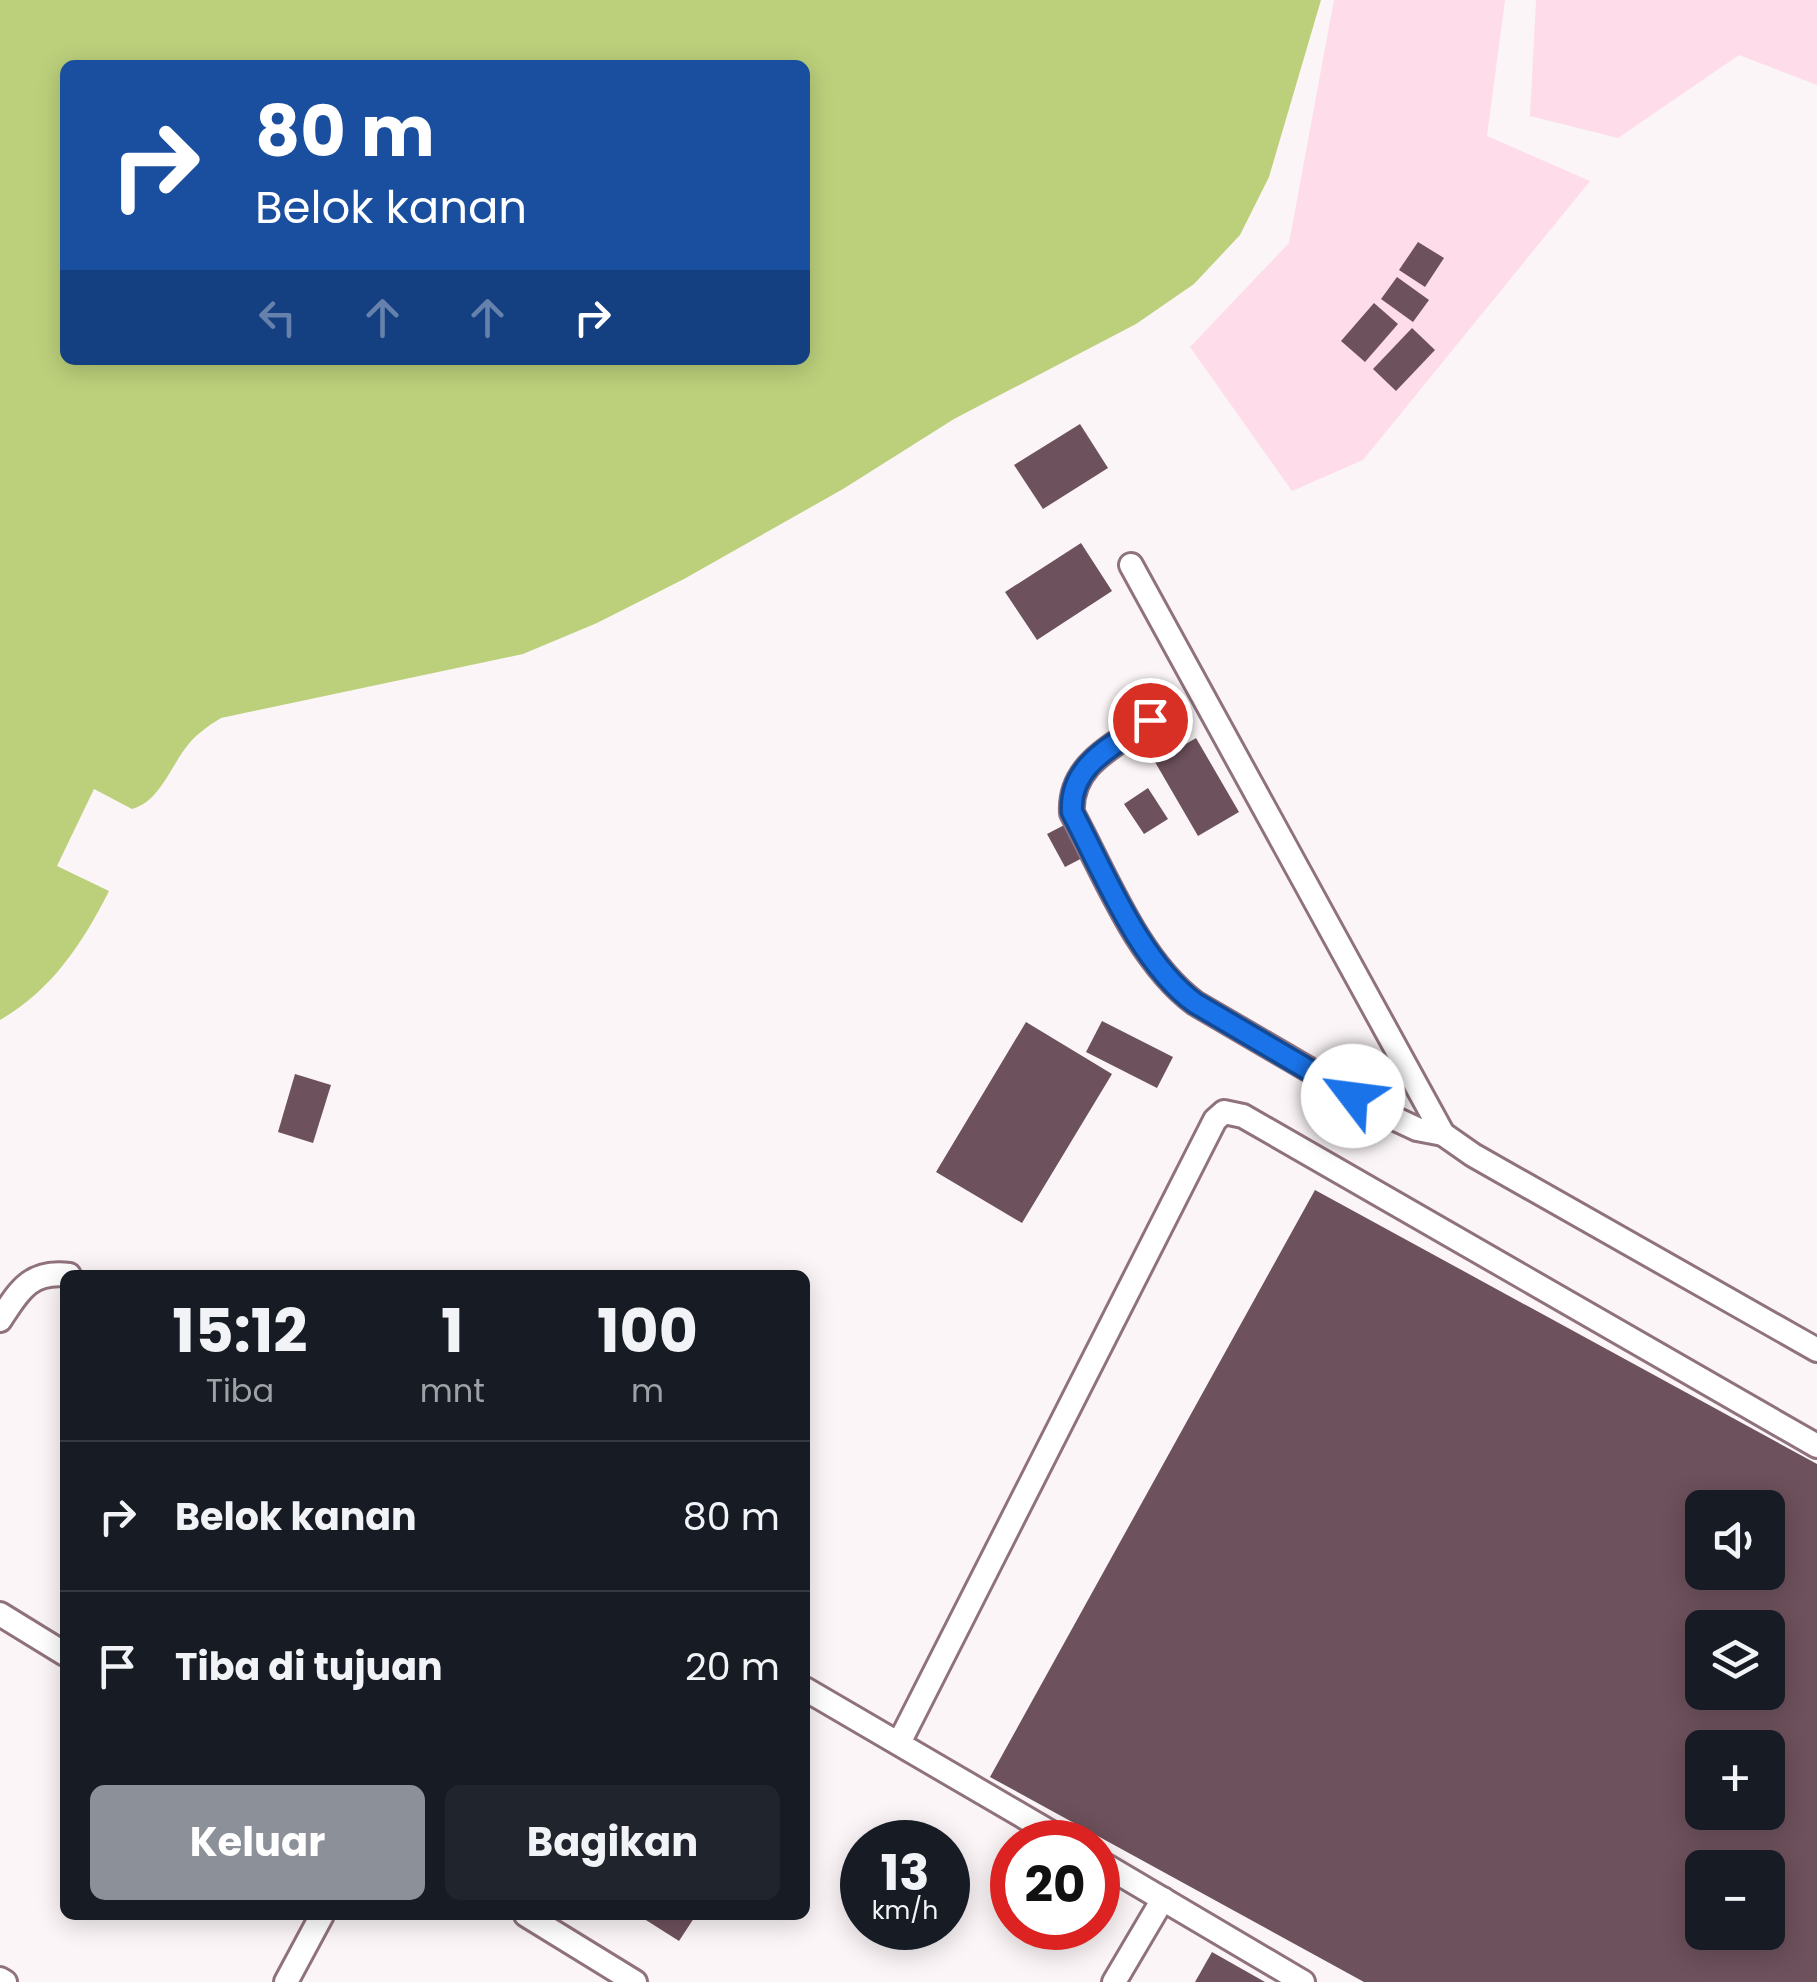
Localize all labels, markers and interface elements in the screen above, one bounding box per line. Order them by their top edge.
text: 80 m [255,82,435,181]
icon: right [90,100,220,230]
text: Belok kanan [255,176,527,239]
icon: left [250,290,305,345]
icon: ahead [355,290,410,345]
icon: ahead [460,290,515,345]
icon: right [565,290,620,345]
pin [1108,678,1193,763]
icon: arrive [1123,693,1178,748]
position arrow [1301,1044,1405,1148]
text: 15:12 [172,1289,308,1373]
text: 1 [441,1289,464,1373]
text: 100 [597,1289,698,1373]
text: Tiba [206,1368,274,1413]
text: mnt [420,1368,485,1413]
text: m [631,1368,664,1413]
icon: right [90,1489,145,1544]
text: Belok kanan [175,1490,417,1543]
text: 80 m [683,1490,780,1543]
map controls [1685,1490,1785,1950]
button: sound [1685,1490,1785,1590]
button: layers [1685,1610,1785,1710]
icon: arrive [90,1639,145,1694]
text: Tiba di tujuan [175,1640,443,1693]
text: 20 m [685,1640,780,1693]
button: + [1685,1730,1785,1830]
button: Keluar [90,1785,425,1900]
button: Bagikan [445,1785,780,1900]
speed limit sign: 20 [990,1820,1120,1950]
text: 13 [880,1837,930,1908]
button: − [1685,1850,1785,1950]
text: km/h [872,1893,938,1928]

